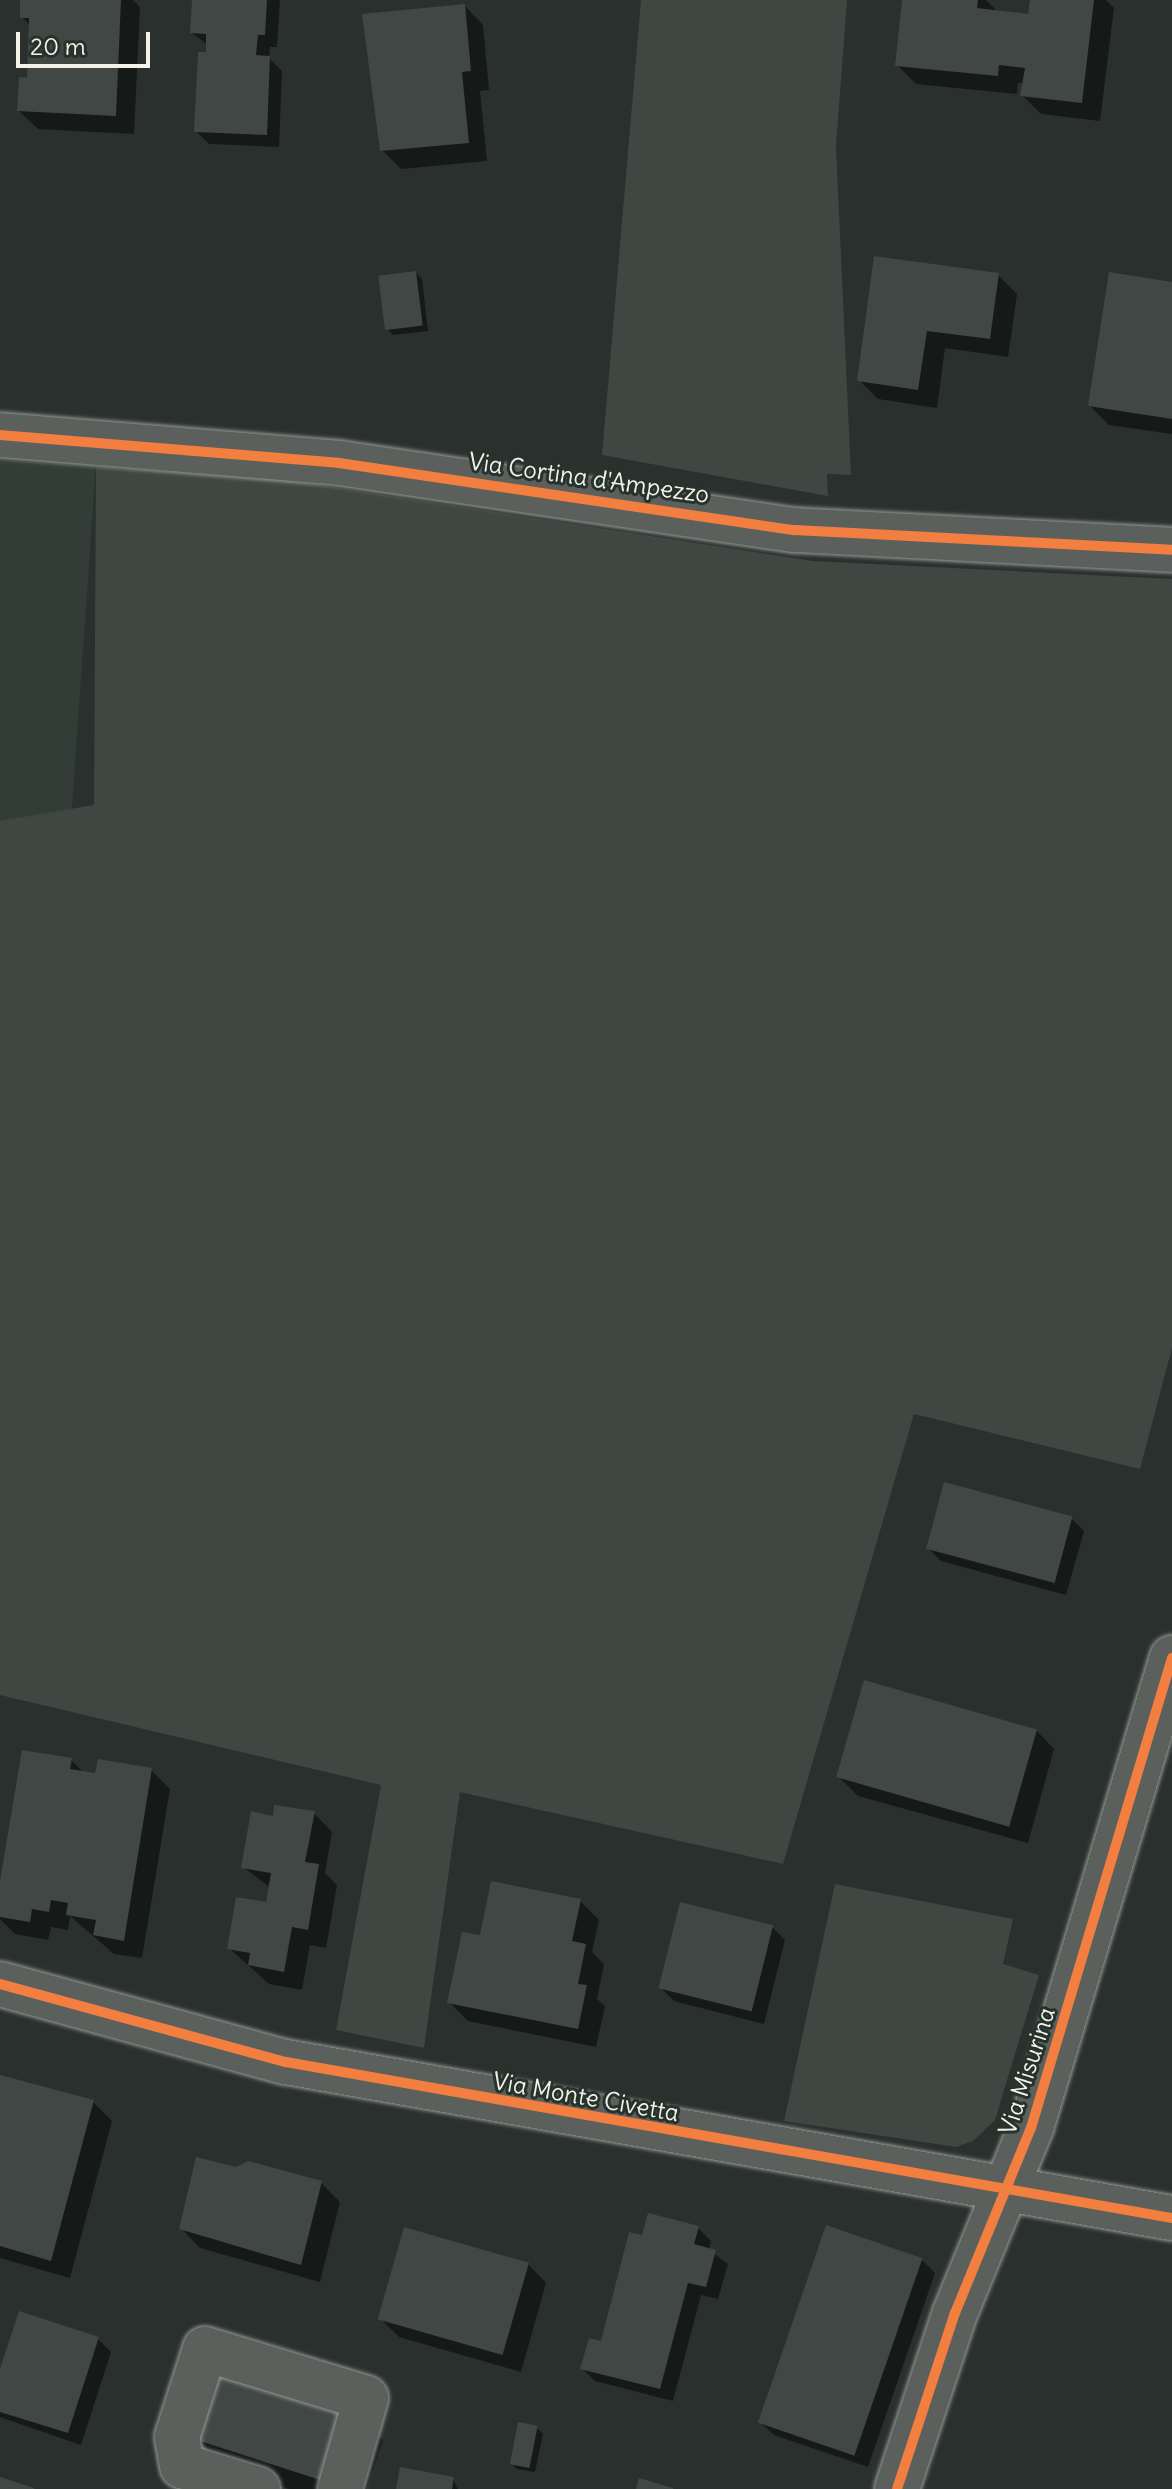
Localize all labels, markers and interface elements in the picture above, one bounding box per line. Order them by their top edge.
scale bar [20,16,154,66]
text: 20 m [30,31,86,61]
street label: Via Cortina d'Ampezzo [467,447,711,509]
street label: Via Misurina [993,2004,1061,2138]
street label: Via Monte Civetta [491,2066,681,2128]

